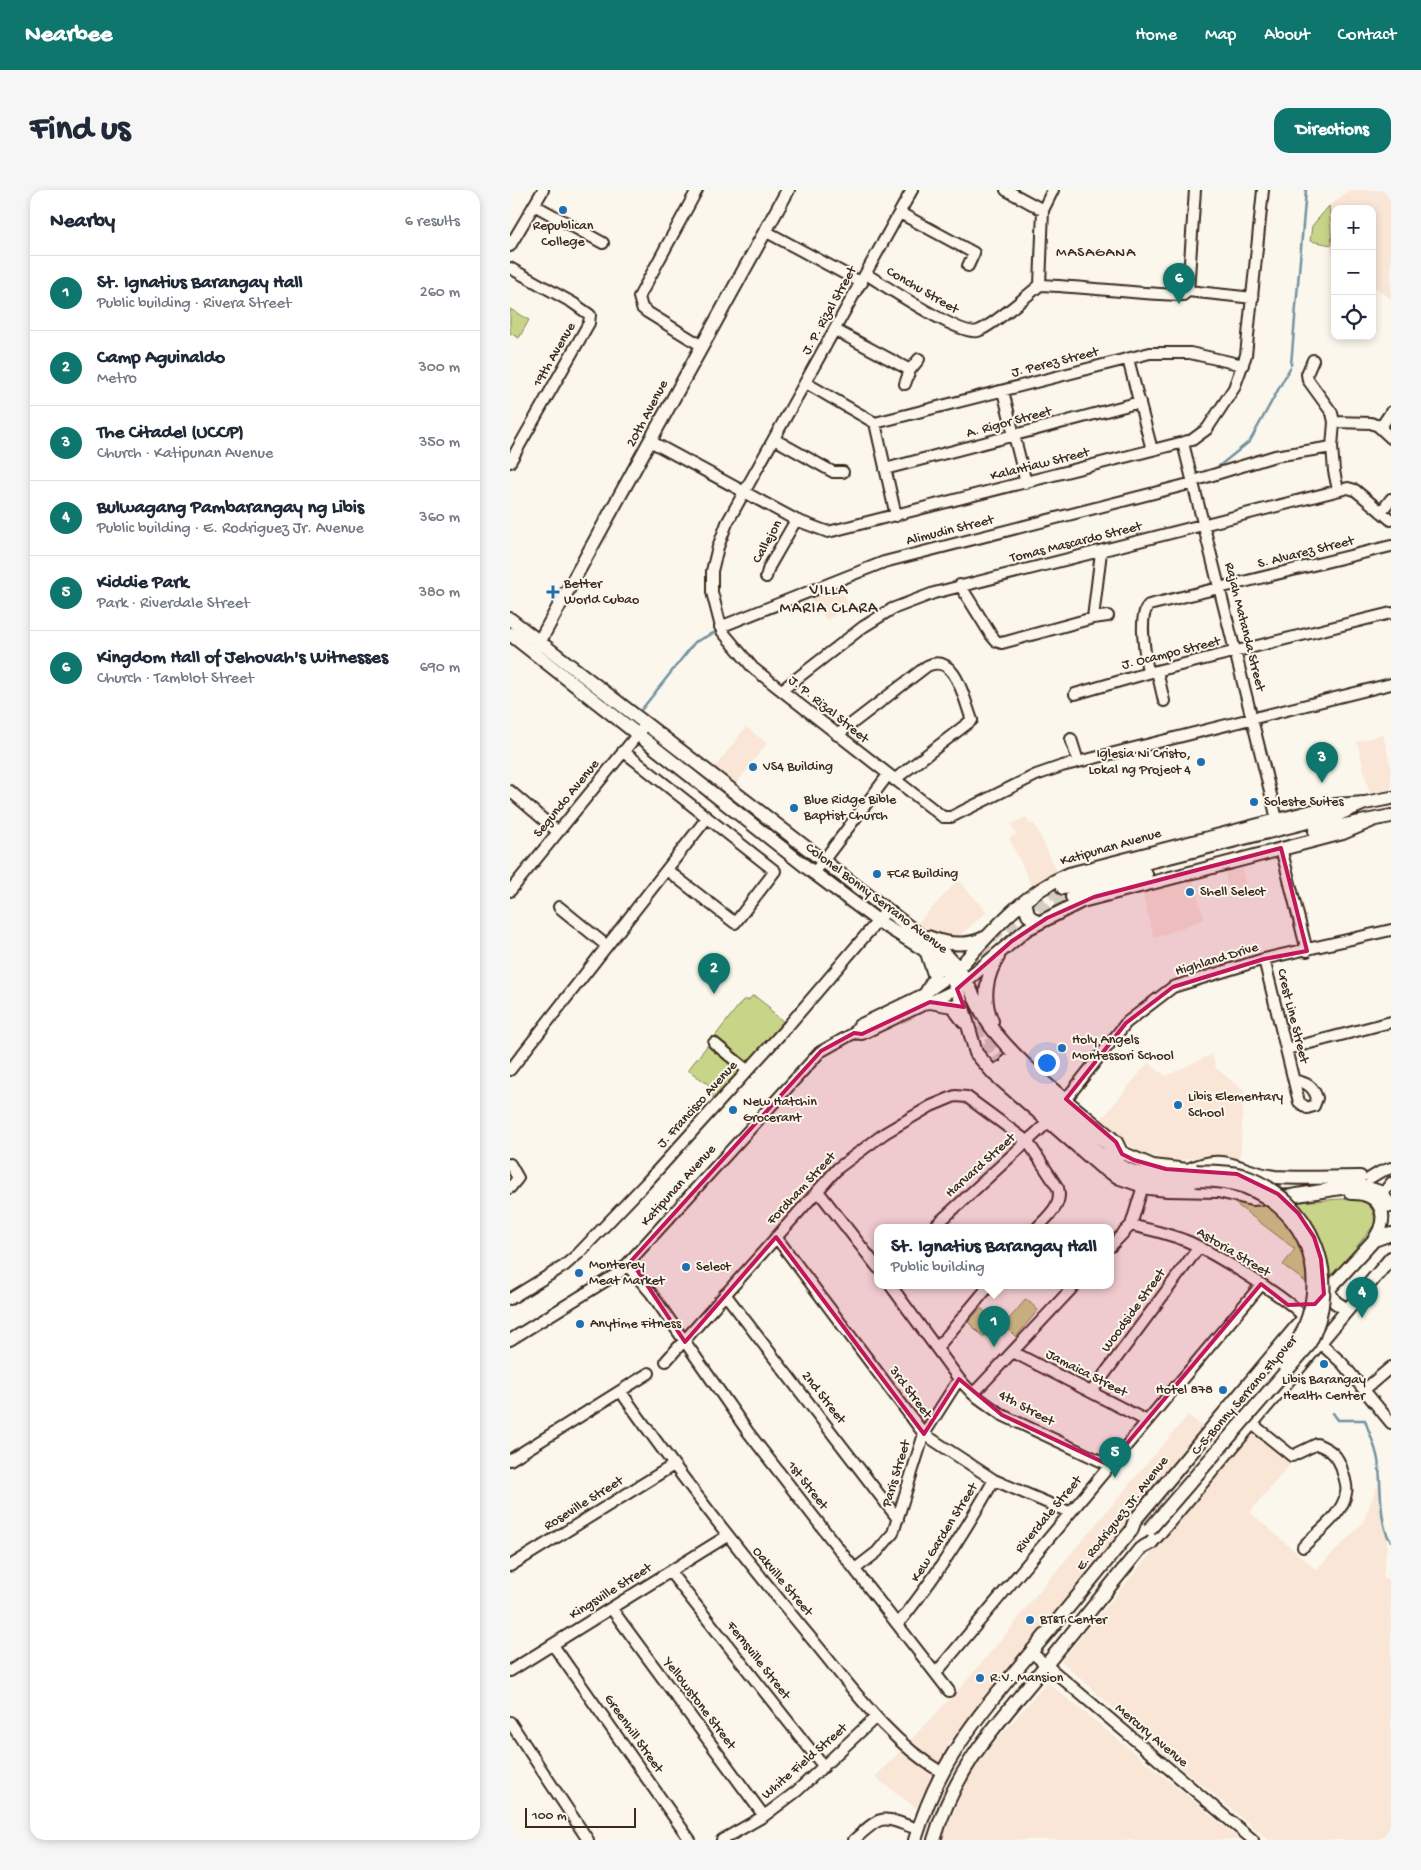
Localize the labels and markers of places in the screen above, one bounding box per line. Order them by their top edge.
marker: Republican College [557,204,569,216]
place label: Republican College [533,218,594,251]
pin: 6 [1163,263,1195,304]
place label: Better World Cubao [563,576,639,609]
marker: Better World Cubao [546,585,560,599]
pin: 3 [1306,742,1338,783]
place label: Iglesia Ni Cristo, Lokal ng Project 4 [1089,746,1191,779]
marker: Iglesia Ni Cristo, Lokal ng Project 4 [1195,756,1207,768]
place label: VS4 Building [762,759,833,776]
marker: VS4 Building [747,761,759,773]
place label: Blue Ridge Bible Baptist Church [803,792,897,825]
place label: Soleste Suites [1264,794,1345,811]
marker: Soleste Suites [1248,796,1260,808]
marker: Blue Ridge Bible Baptist Church [788,802,800,814]
place label: FCR Building [886,866,958,883]
marker: FCR Building [871,868,883,880]
place label: Shell Select [1200,884,1267,901]
marker: Shell Select [1184,886,1196,898]
pin: 2 [698,953,730,994]
place label: Holy Angels Montessori School [1072,1032,1174,1065]
marker: Holy Angels Montessori School [1056,1042,1068,1054]
place label: Libis Elementary School [1188,1089,1283,1122]
place label: New Hatchin Grocerant [743,1094,817,1127]
marker: Libis Elementary School [1172,1099,1184,1111]
marker: New Hatchin Grocerant [727,1104,739,1116]
place label: Monterey Meat Market [589,1257,666,1290]
place label: Select [696,1259,732,1276]
marker: Select [680,1261,692,1273]
marker: Monterey Meat Market [573,1267,585,1279]
pin: 4 [1346,1277,1378,1318]
pin: 1 [978,1306,1010,1347]
place label: Anytime Fitness [590,1316,682,1333]
marker: Anytime Fitness [574,1318,586,1330]
marker: Libis Barangay Health Center [1318,1358,1330,1370]
place label: Libis Barangay Health Center [1282,1372,1366,1405]
place label: Hotel 878 [1156,1382,1213,1399]
marker: Hotel 878 [1217,1384,1229,1396]
pin: 5 [1099,1437,1131,1478]
place label: BT&T Center [1039,1612,1108,1629]
marker: BT&T Center [1024,1614,1036,1626]
place label: R.V. Mansion [990,1670,1064,1687]
marker: R.V. Mansion [974,1672,986,1684]

